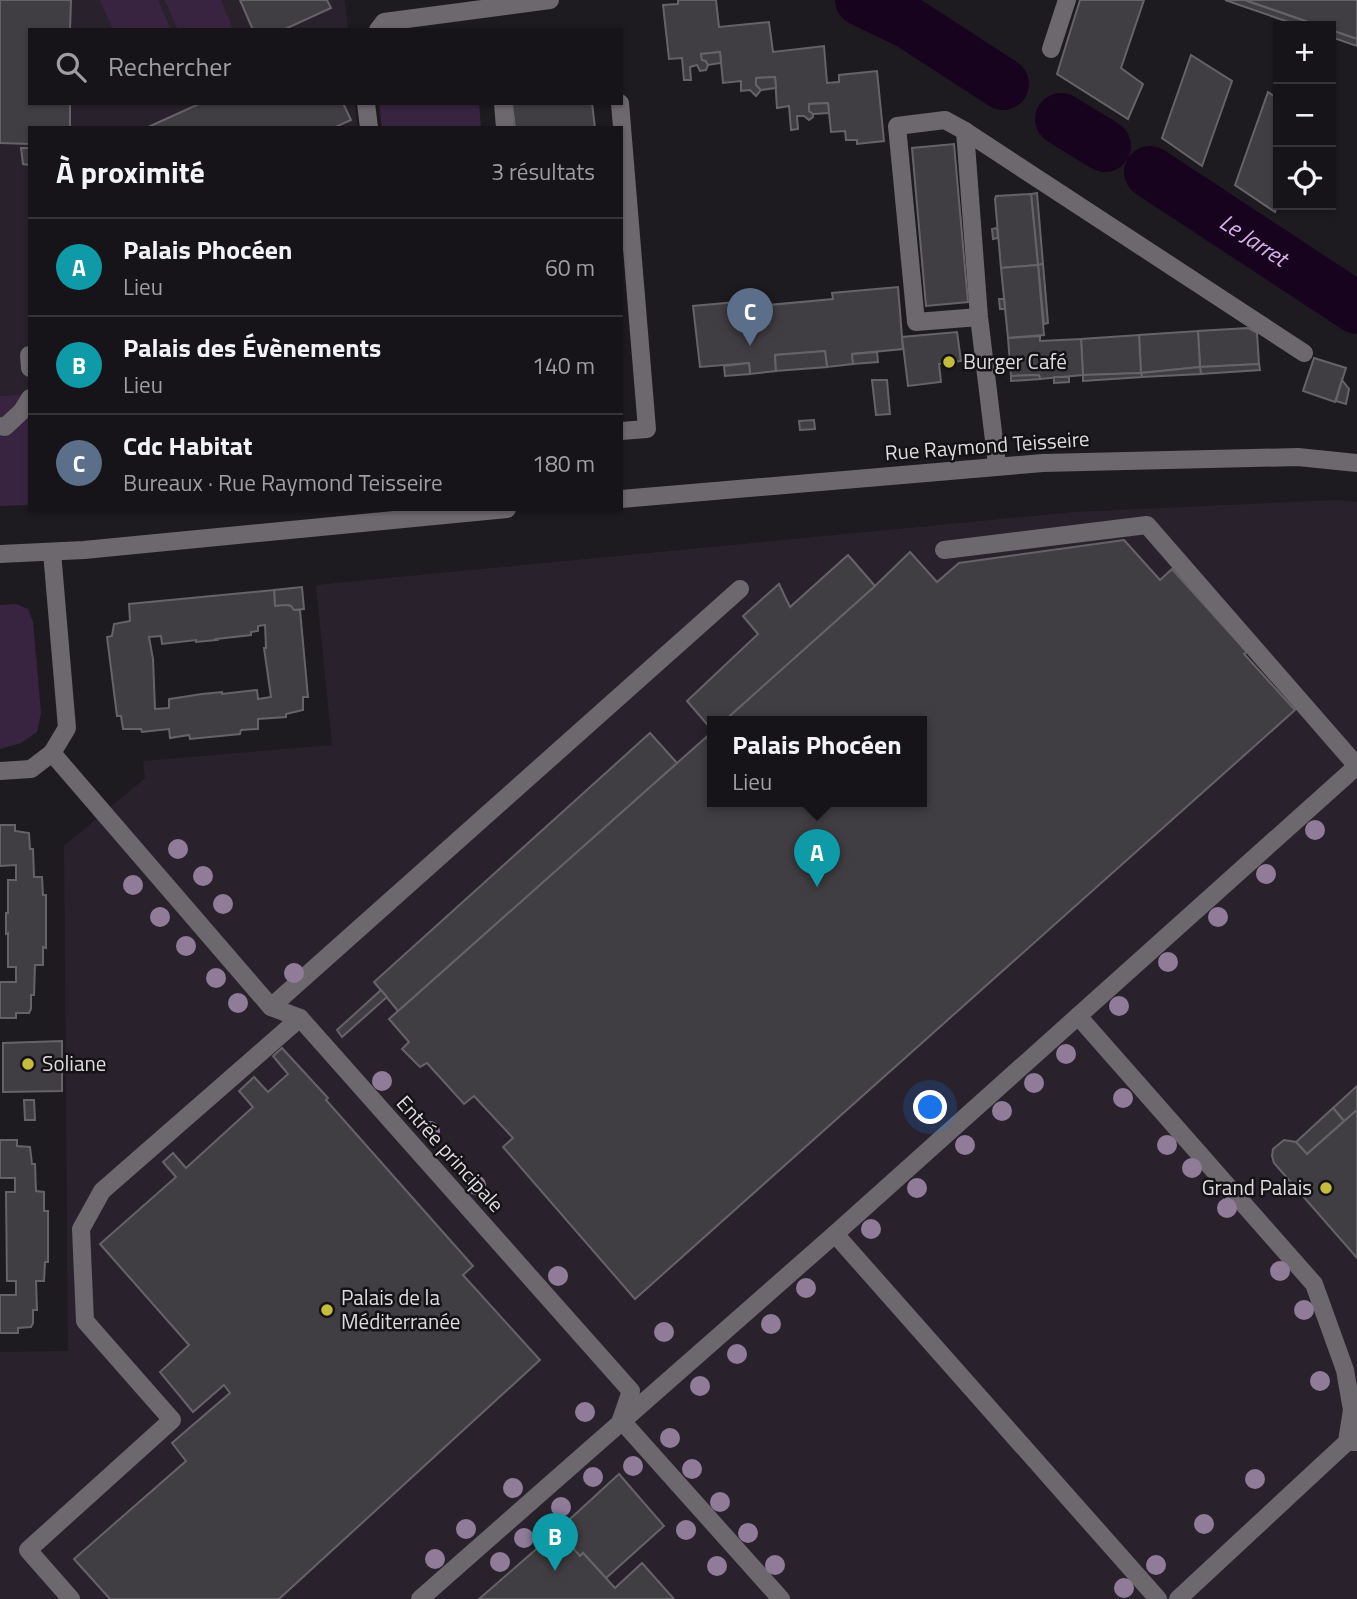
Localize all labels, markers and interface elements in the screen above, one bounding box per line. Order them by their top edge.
map controls [1273,21,1336,210]
button: + [1273,21,1336,84]
search box [28,28,623,105]
text: Rechercher [108,47,232,86]
icon: search [52,48,90,86]
button: − [1273,84,1336,147]
button: locate [1273,147,1336,210]
text: À proximité [56,149,205,195]
text: 3 résultats [491,154,595,189]
water label: Le Jarret [1213,204,1297,276]
text: Palais Phocéen [123,230,292,269]
text: A [72,250,86,285]
text: 60 m [545,250,595,285]
text: Lieu [123,269,163,304]
pin: C [727,288,773,346]
text: Palais des Évènements [123,328,381,367]
place label: Burger Café [963,345,1067,377]
text: B [72,348,86,383]
text: 140 m [532,348,595,383]
marker: Burger Café [941,354,957,370]
text: Lieu [123,367,163,402]
street label: Rue Raymond Teisseire [883,422,1090,468]
text: Cdc Habitat [123,426,253,465]
text: C [73,446,85,481]
text: 180 m [532,446,595,481]
text: Bureaux · Rue Raymond Teisseire [123,465,443,500]
popup [707,716,927,807]
text: Palais Phocéen [732,725,902,764]
text: Lieu [732,764,772,799]
pin: A [794,829,840,887]
place label: Soliane [42,1047,106,1079]
marker: Soliane [20,1056,36,1072]
street label: Entrée principale [389,1088,512,1219]
your location [913,1090,947,1124]
place label: Grand Palais [1202,1171,1312,1203]
marker: Grand Palais [1318,1180,1334,1196]
place label: Palais de la Méditerranée [341,1281,460,1337]
marker: Palais de la Méditerranée [319,1302,335,1318]
pin: B [532,1513,578,1571]

